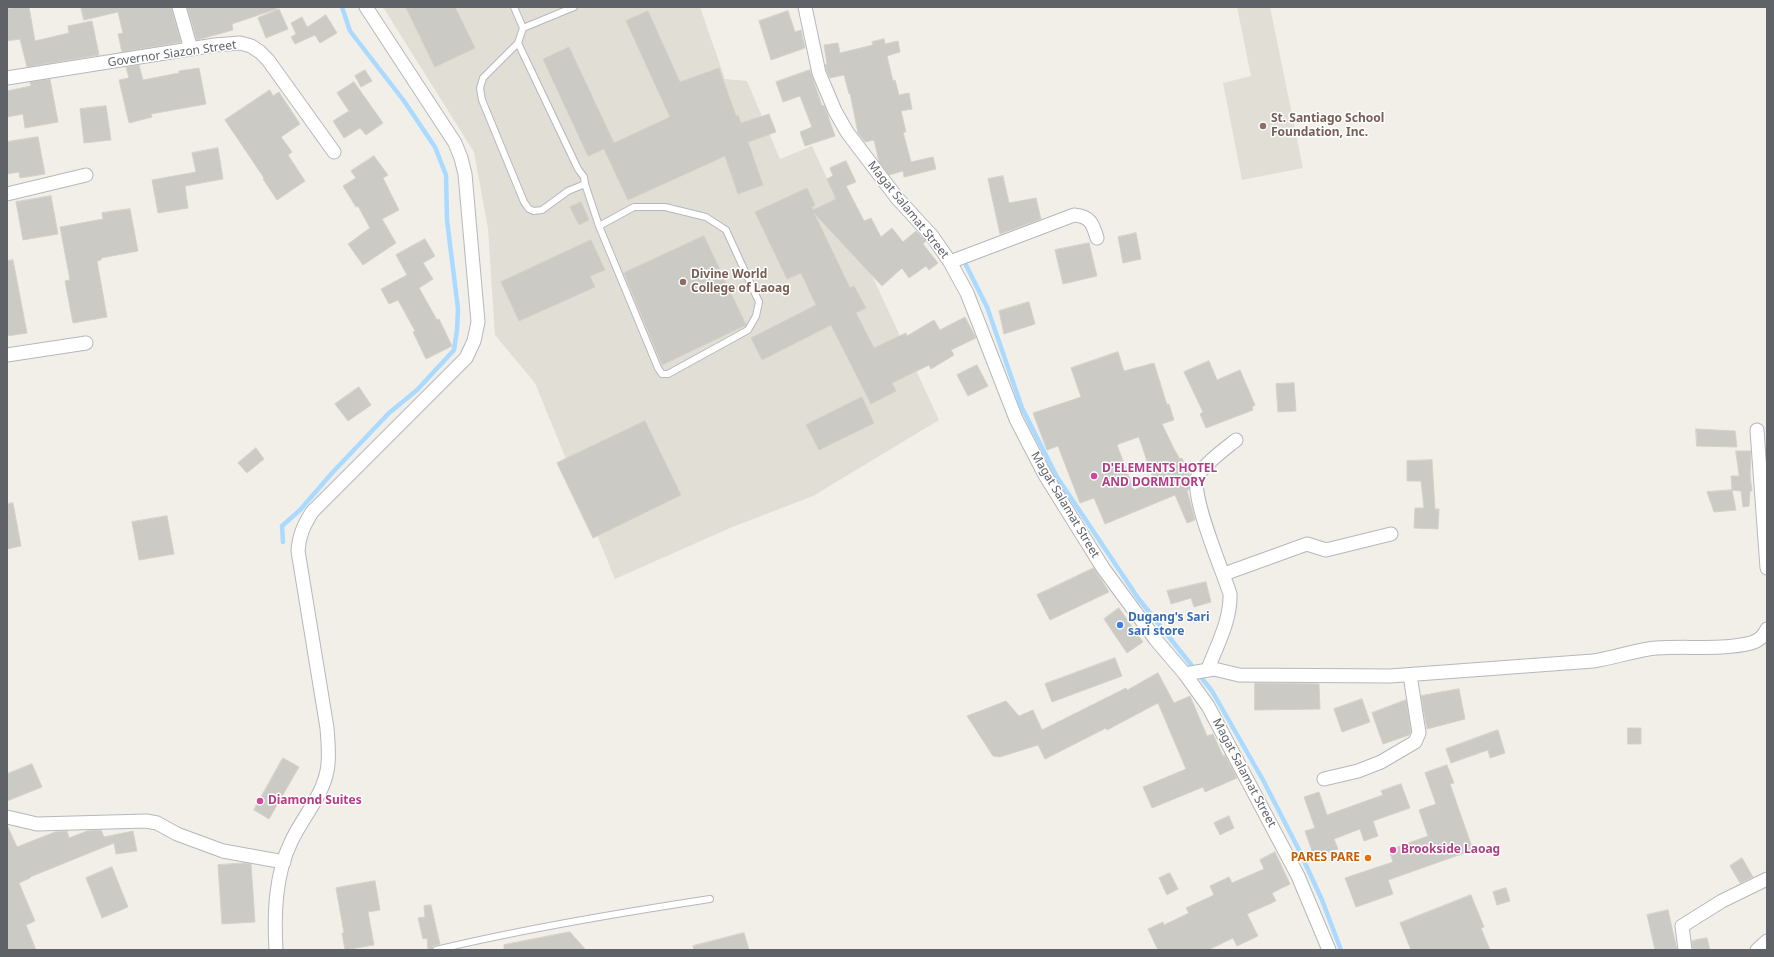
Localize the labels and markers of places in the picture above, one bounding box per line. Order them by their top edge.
place label: St. Santiago School Foundation, Inc. [1271,112,1384,140]
marker: St. Santiago School Foundation, Inc. [1258,121,1268,131]
place label: Divine World College of Laoag [691,268,790,296]
marker: Divine World College of Laoag [678,277,688,287]
place label: D'ELEMENTS HOTEL AND DORMITORY [1102,462,1217,490]
marker: D'ELEMENTS HOTEL AND DORMITORY [1089,471,1099,481]
place label: Dugang's Sari sari store [1128,611,1209,639]
marker: Dugang's Sari sari store [1115,620,1125,630]
place label: Diamond Suites [268,794,362,808]
marker: Diamond Suites [255,796,265,806]
place label: Brookside Laoag [1401,843,1500,857]
marker: Brookside Laoag [1388,845,1398,855]
place label: PARES PARE [1291,851,1360,865]
marker: PARES PARE [1363,853,1373,863]

